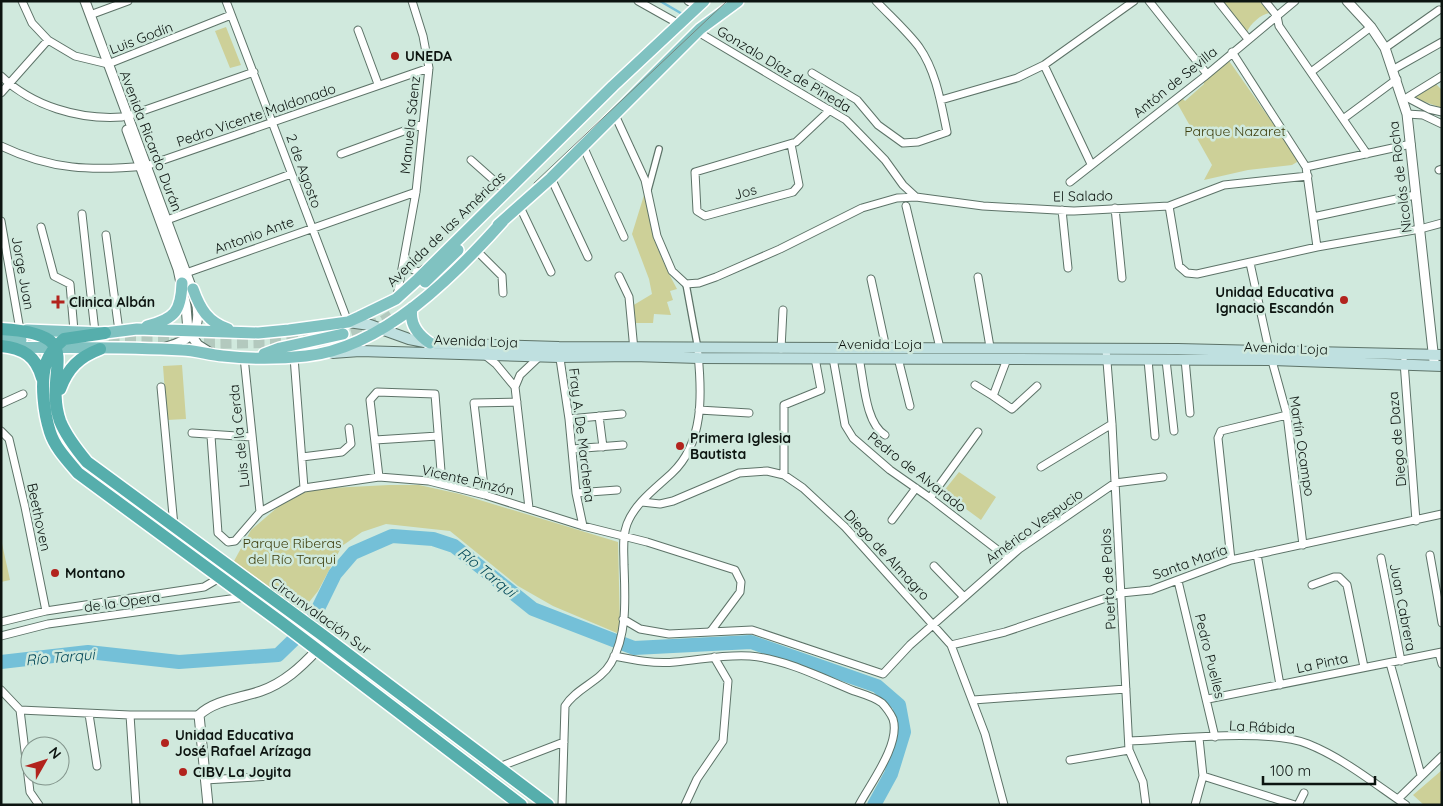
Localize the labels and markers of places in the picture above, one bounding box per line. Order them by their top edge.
place label: UNEDA [405,47,452,65]
marker: UNEDA [389,50,401,62]
place label: Unidad Educativa Ignacio Escandón [1215,283,1334,317]
place label: Clinica Albán [69,293,155,311]
marker: Unidad Educativa Ignacio Escandón [1338,294,1350,306]
marker: Clinica Albán [51,295,65,309]
place label: Primera Iglesia Bautista [690,429,791,463]
marker: Primera Iglesia Bautista [674,440,686,452]
place label: Montano [65,564,125,582]
marker: Montano [49,567,61,579]
place label: Unidad Educativa José Rafael Arízaga [175,726,311,760]
marker: Unidad Educativa José Rafael Arízaga [159,737,171,749]
place label: CIBV La Joyita [193,763,291,781]
marker: CIBV La Joyita [177,766,189,778]

